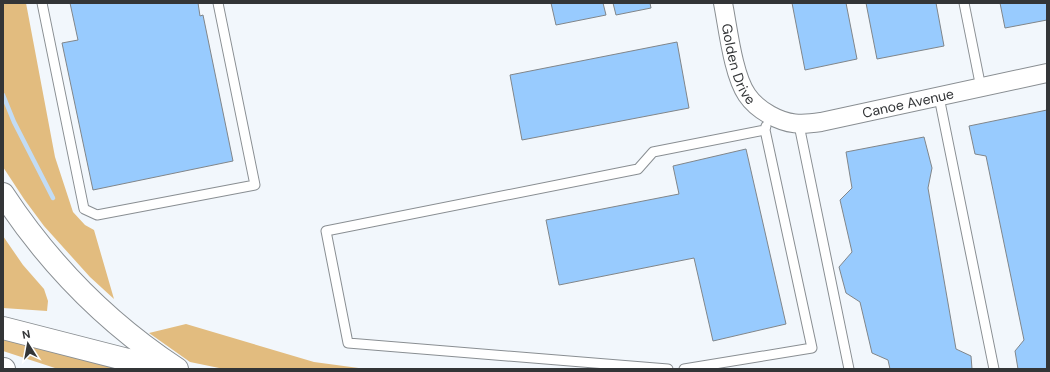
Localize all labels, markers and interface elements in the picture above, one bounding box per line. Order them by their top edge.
street label: Golden Drive [718,22,760,108]
street label: Canoe Avenue [860,84,956,122]
north arrow [8,324,48,364]
text: N [21,327,31,342]

